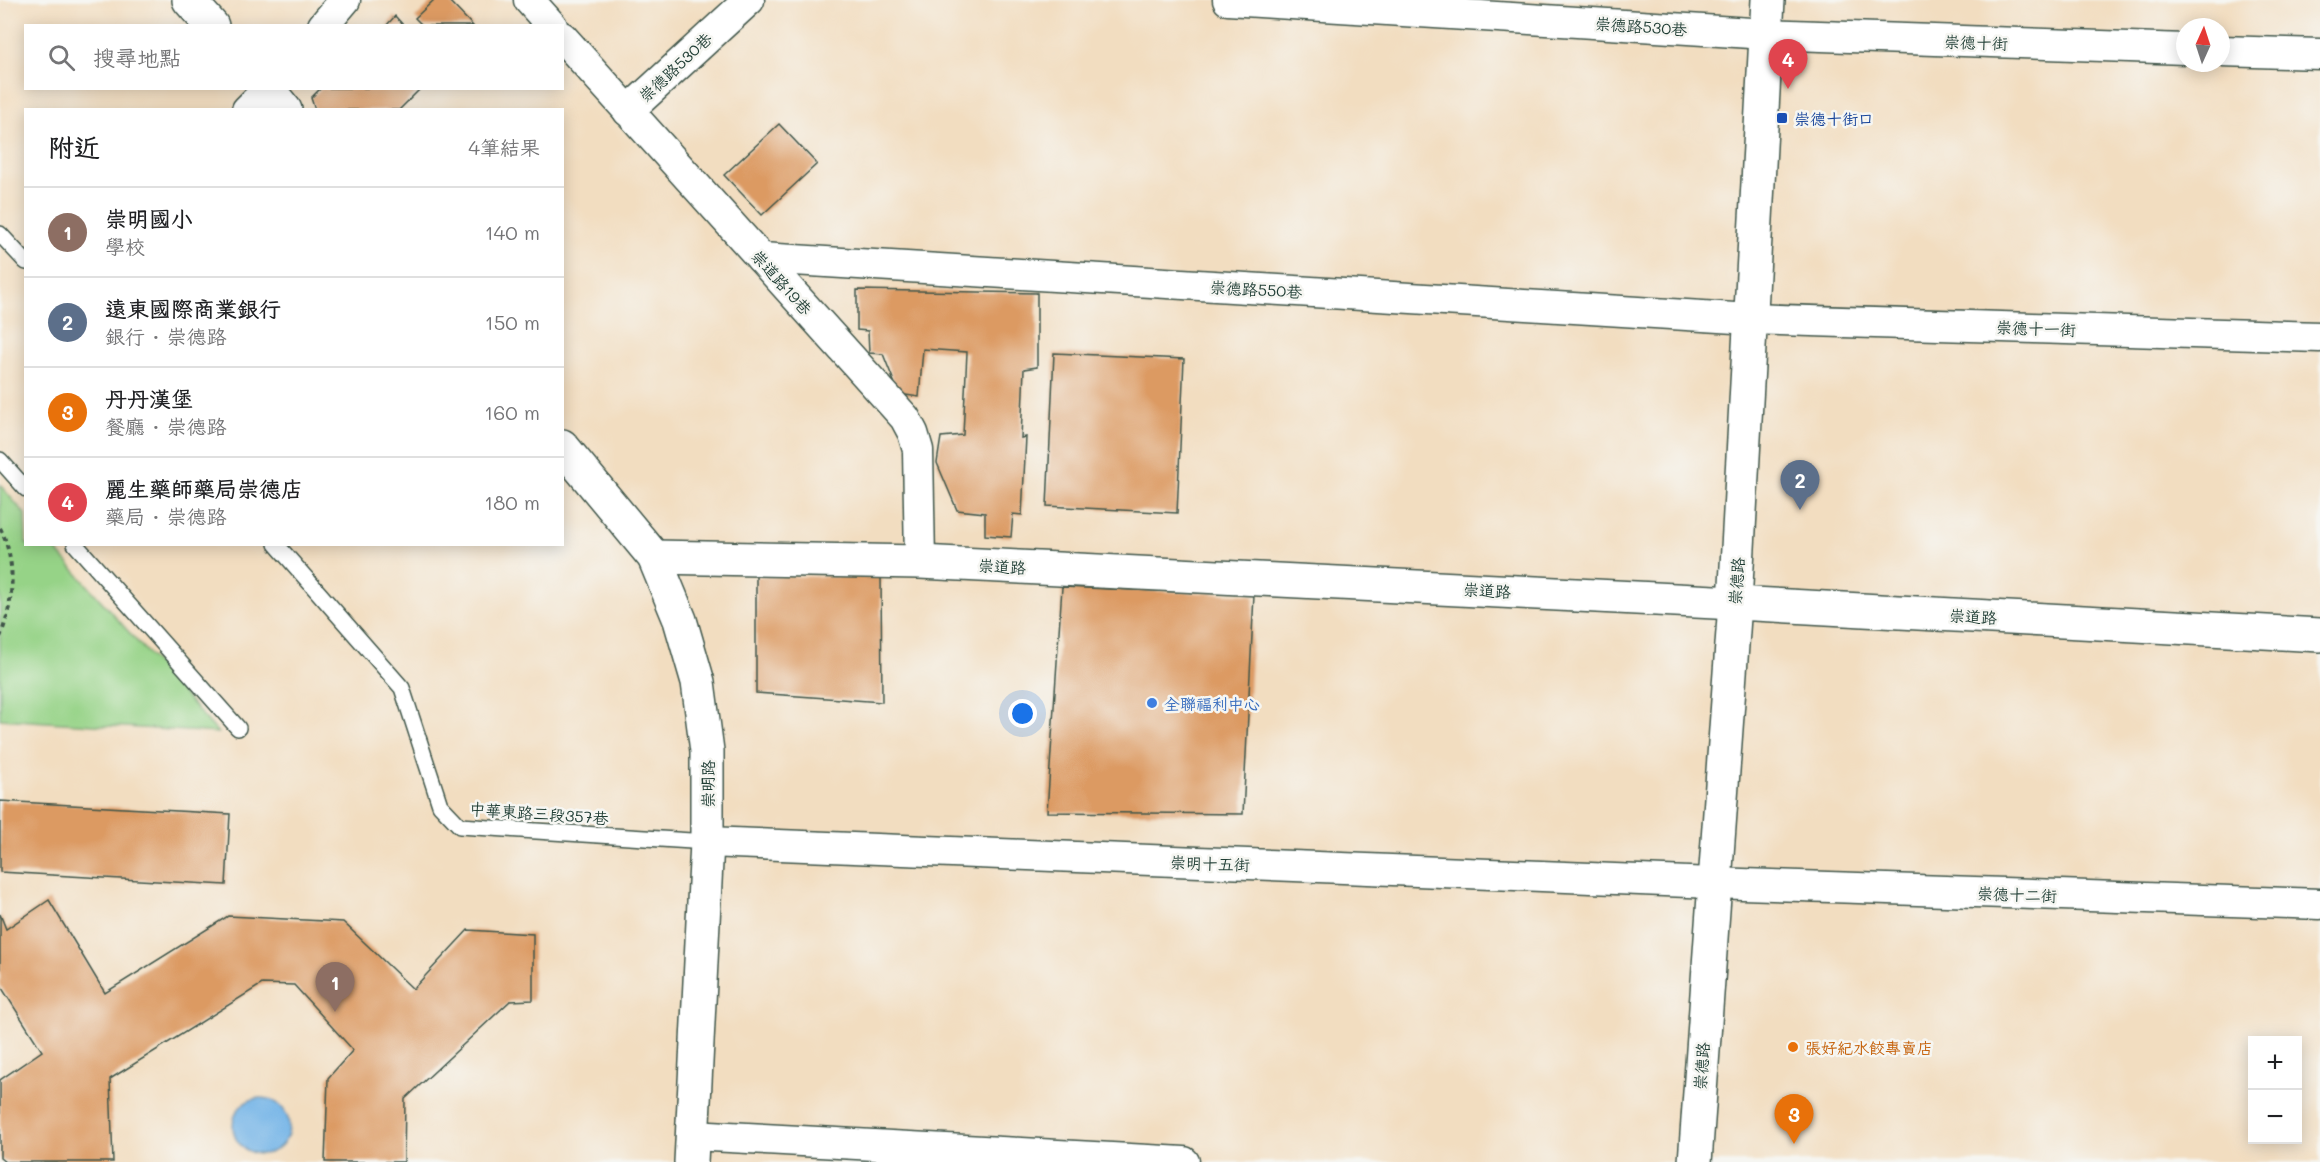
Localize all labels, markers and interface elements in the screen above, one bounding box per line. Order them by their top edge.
street label: 崇德路530巷 [1594,12,1688,40]
north arrow [2176,18,2230,72]
search box [24,24,564,90]
street label: 崇德路530巷 [634,28,716,106]
street label: 崇德十街 [1944,30,2008,54]
pin: 4 [1768,40,1808,89]
icon: search [45,41,78,74]
text: 搜尋地點 [93,43,181,72]
place label: 崇德十街口 [1794,108,1874,129]
marker: 崇德十街口 [1775,111,1789,125]
text: 附近 [48,130,100,164]
text: 4筆結果 [468,134,540,160]
text: 崇明國小 [105,204,193,233]
text: 1 [63,219,72,245]
text: 140 m [485,219,540,245]
text: 學校 [105,233,145,259]
street label: 崇道路19巷 [747,245,817,319]
street label: 崇德路550巷 [1209,276,1303,302]
text: 遠東國際商業銀行 [105,294,281,323]
text: 2 [62,309,73,335]
text: 150 m [485,309,540,335]
street label: 崇德十一街 [1996,316,2076,340]
text: 銀行 · 崇德路 [105,323,227,349]
text: 丹丹漢堡 [105,384,193,413]
text: 3 [62,399,74,425]
text: 160 m [484,399,540,425]
text: 餐廳 · 崇德路 [105,413,227,439]
pin: 2 [1780,460,1820,510]
text: 麗生藥師藥局崇德店 [105,474,303,503]
text: 4 [61,489,74,515]
text: 180 m [484,489,540,515]
text: 藥局 · 崇德路 [105,503,227,529]
street label: 崇道路 [977,554,1027,578]
street label: 崇德路 [1724,556,1748,606]
street label: 崇道路 [1462,578,1512,602]
street label: 崇道路 [1948,604,1998,628]
place label: 全聯福利中心 [1164,693,1260,714]
marker: 全聯福利中心 [1145,696,1159,710]
your location [1008,699,1037,728]
street label: 崇明路 [697,760,718,808]
street label: 中華東路三段357巷 [469,798,609,828]
street label: 崇明十五街 [1170,851,1250,875]
street label: 崇德十二街 [1977,882,2057,906]
pin: 1 [316,962,354,1012]
map controls [2248,1036,2302,1144]
button: + [2248,1036,2302,1090]
place label: 張好紀水餃專賣店 [1805,1037,1933,1058]
marker: 張好紀水餃專賣店 [1786,1040,1800,1054]
street label: 崇德路 [1689,1041,1713,1091]
button: − [2248,1090,2302,1144]
pin: 3 [1774,1094,1814,1144]

